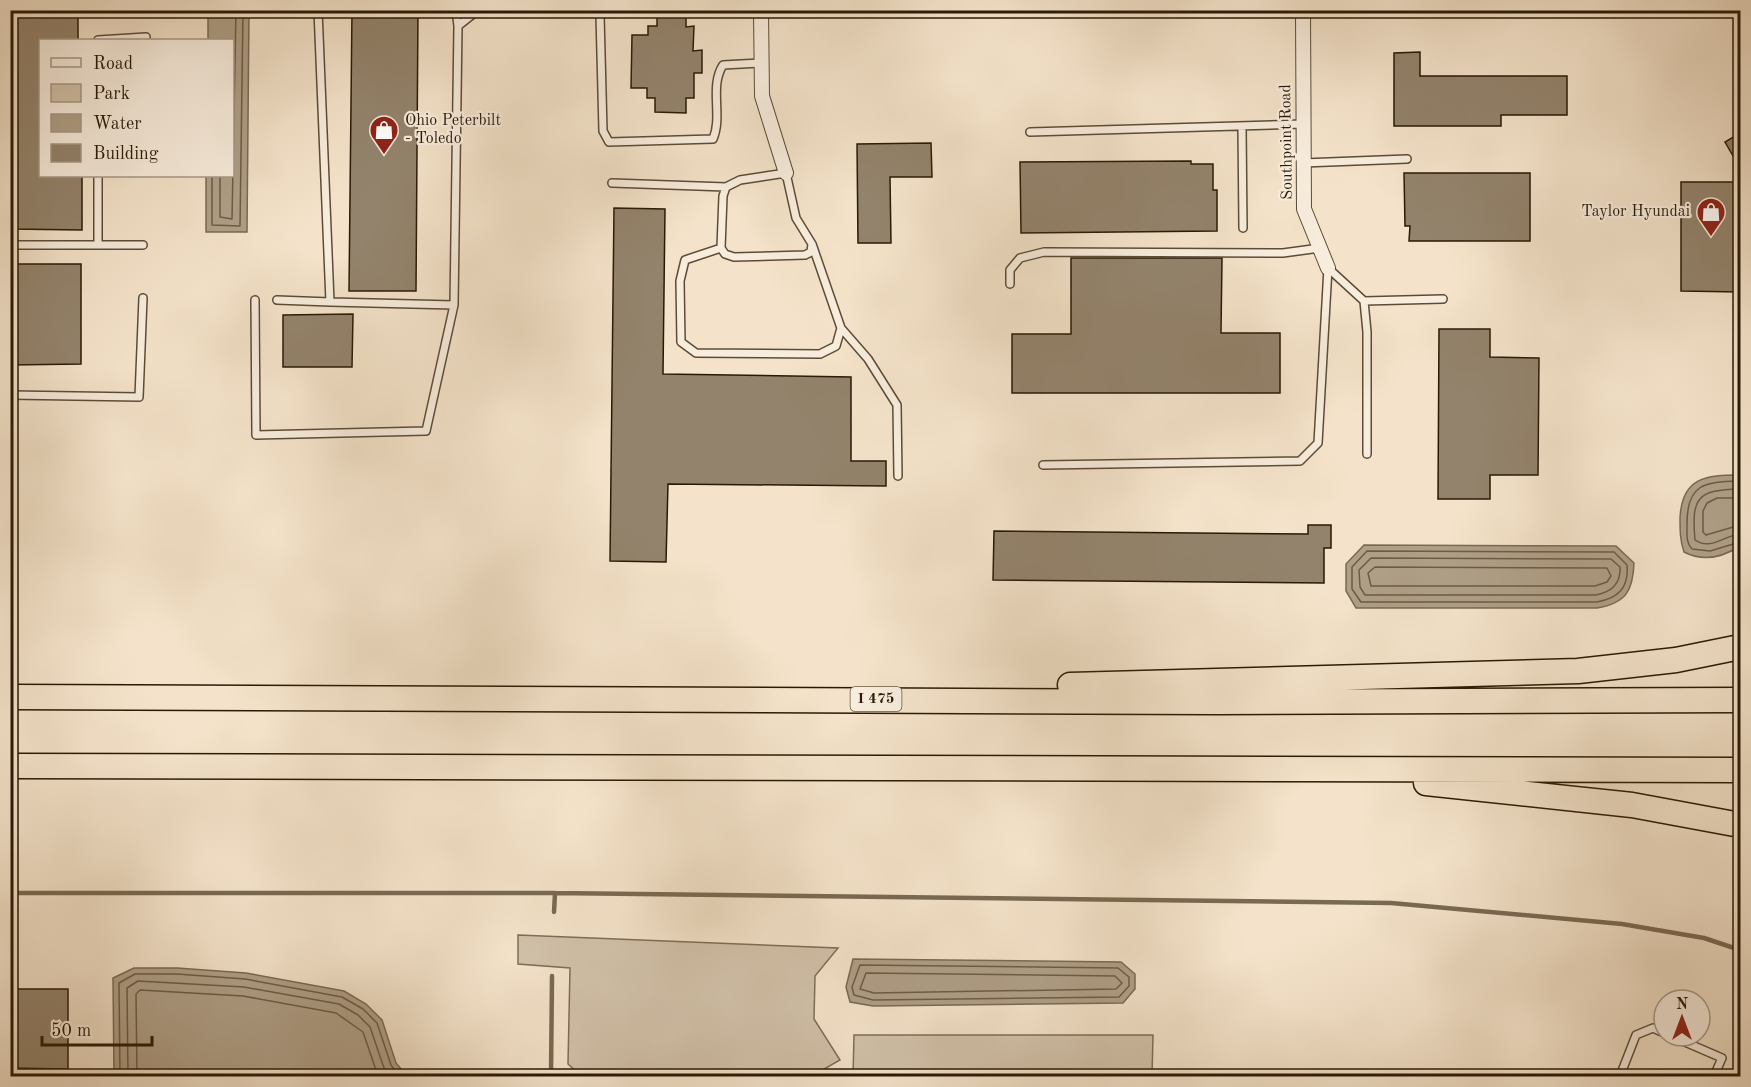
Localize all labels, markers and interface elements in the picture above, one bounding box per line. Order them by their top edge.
legend [39,39,234,177]
text: Road [93,55,133,73]
street label: Southpoint Road [1278,84,1296,200]
text: Park [93,85,130,103]
place label: Ohio Peterbilt - Toledo [405,113,501,147]
shop icon: Ohio Peterbilt - Toledo [368,114,400,156]
text: Water [93,115,142,133]
text: Building [93,145,159,163]
shop icon: Taylor Hyundai [1695,196,1727,238]
place label: Taylor Hyundai [1581,204,1690,220]
road number: I 475 [850,687,902,711]
north arrow [1652,988,1712,1048]
text: N [1676,997,1689,1013]
scale bar [42,1009,152,1047]
text: 50 m [51,1022,91,1040]

